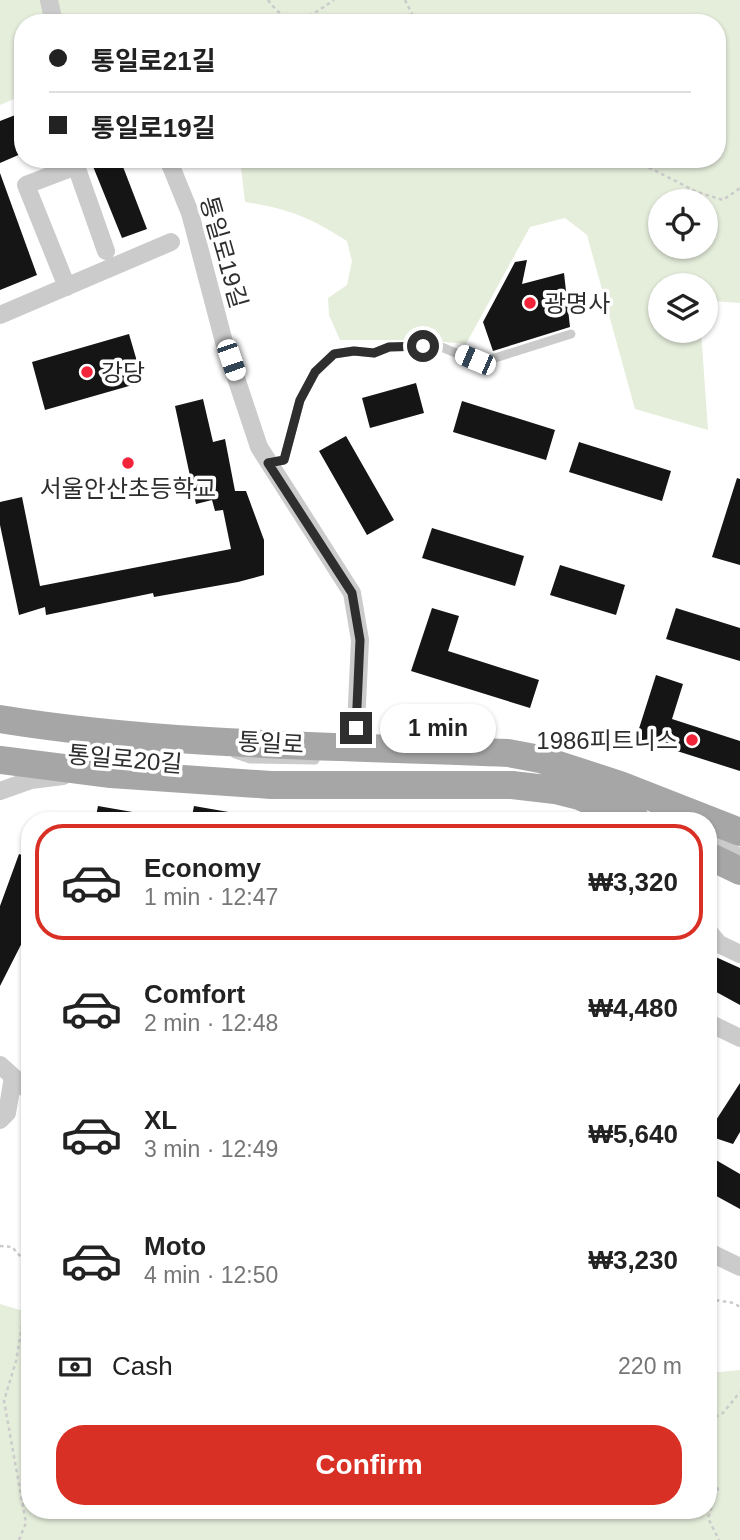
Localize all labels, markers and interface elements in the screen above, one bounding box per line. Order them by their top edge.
text: 통일로21길 [91,46,216,76]
text: 통일로19길 [91,113,216,143]
map controls [648,189,718,343]
button: locate [648,189,718,259]
street label: 통일로19길 [195,193,253,311]
button: layers [648,273,718,343]
place label: 광명사 [544,290,610,317]
marker: 광명사 [522,295,538,311]
route start [407,330,439,362]
car [215,337,248,383]
car [452,342,499,378]
place label: 강당 [101,359,145,386]
marker: 강당 [79,364,95,380]
marker: 서울안산초등학교 [120,455,136,471]
place label: 서울안산초등학교 [40,475,216,502]
callout: 1 min [380,704,496,752]
route end [340,712,372,744]
text: 1 min [408,715,468,741]
place label: 1986피트니스 [536,727,678,754]
street label: 통일로 [237,728,305,758]
marker: 1986피트니스 [684,732,700,748]
street label: 통일로20길 [67,741,183,777]
icon: car [60,851,123,914]
text: Economy [144,853,261,883]
text: ₩3,320 [588,867,678,897]
text: 1 min · 12:47 [144,884,278,910]
icon: car [60,977,123,1040]
text: Comfort [144,979,245,1009]
text: ₩4,480 [588,993,678,1023]
text: 2 min · 12:48 [144,1010,278,1036]
icon: car [60,1103,123,1166]
text: XL [144,1105,177,1135]
text: ₩5,640 [588,1119,678,1149]
text: 3 min · 12:49 [144,1136,278,1162]
icon: car [60,1229,123,1292]
text: Moto [144,1231,206,1261]
text: ₩3,230 [588,1245,678,1275]
text: 4 min · 12:50 [144,1262,278,1288]
icon: cash [56,1348,94,1386]
text: Cash [112,1351,173,1381]
text: 220 m [618,1353,682,1379]
button: Confirm [56,1425,682,1505]

